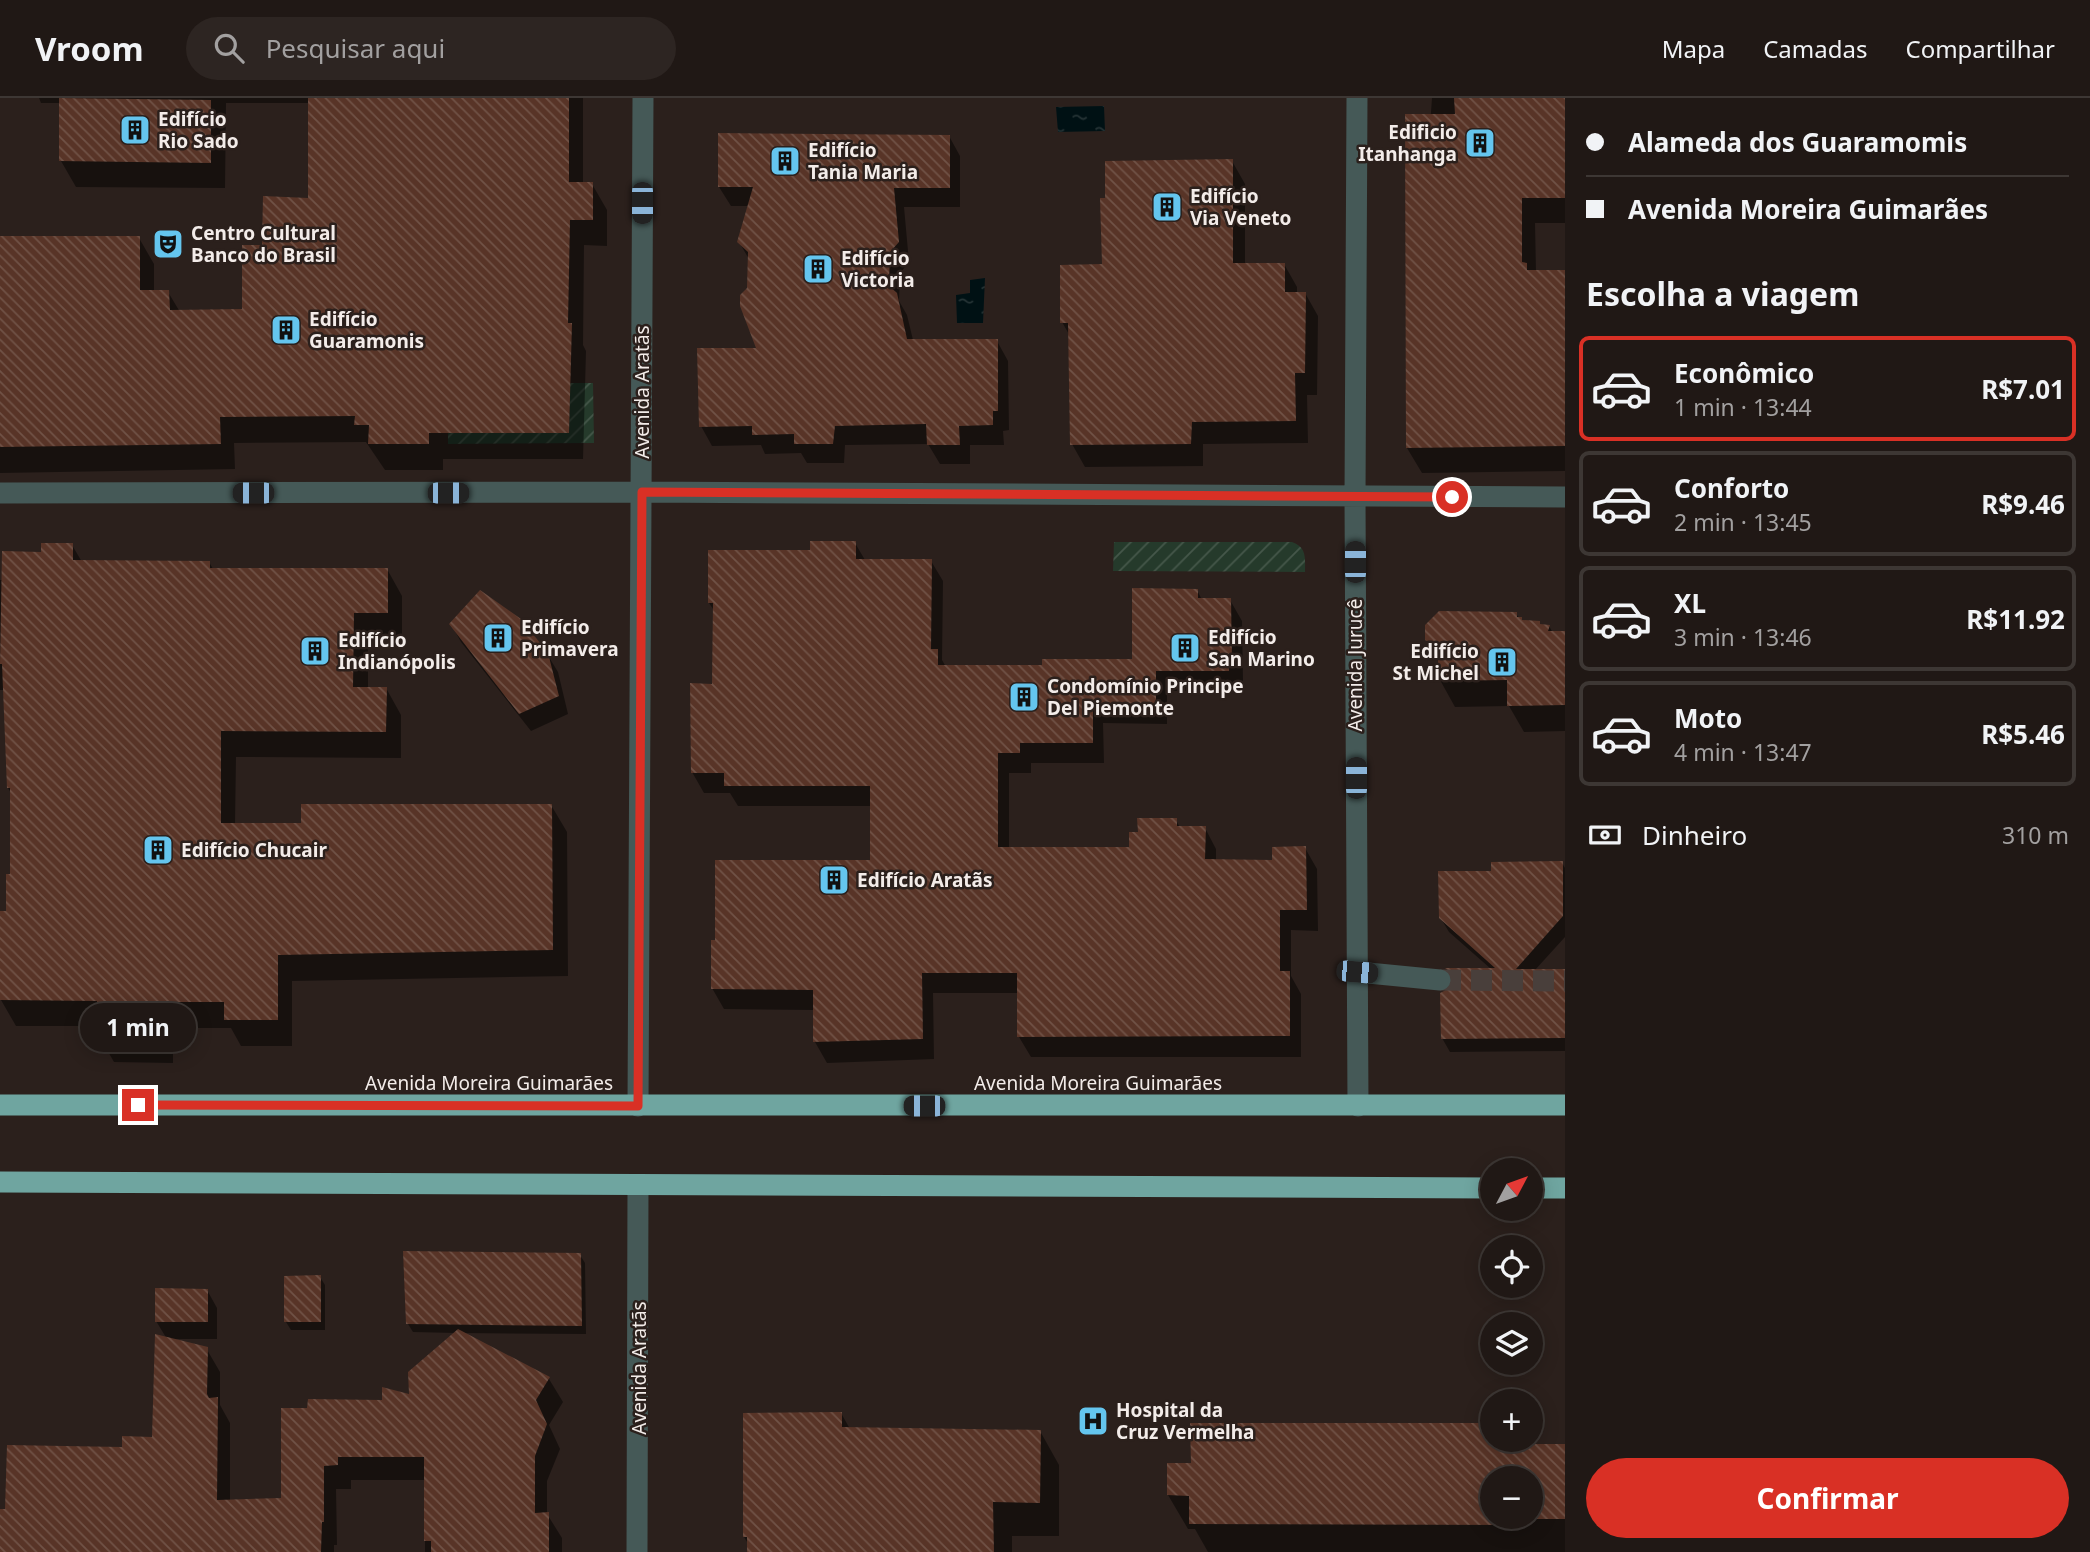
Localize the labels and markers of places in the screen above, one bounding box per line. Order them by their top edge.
place label: Edifício Rio Sado [158,106,239,154]
building icon: Edifício Rio Sado [118,113,152,147]
place label: Edificio Itanhanga [1358,119,1457,167]
building icon: Edificio Itanhanga [1463,126,1497,160]
place label: Edifício Tania Maria [808,137,918,185]
building icon: Edifício Tania Maria [768,144,802,178]
place label: Edifício Via Veneto [1190,183,1291,231]
building icon: Edifício Via Veneto [1150,190,1184,224]
place label: Centro Cultural Banco do Brasil [191,220,336,268]
theatre icon: Centro Cultural Banco do Brasil [151,227,185,261]
place label: Edifício Victoria [841,245,915,293]
building icon: Edifício Victoria [801,252,835,286]
place label: Edifício Guaramonis [309,306,424,354]
building icon: Edifício Guaramonis [269,313,303,347]
place label: Edifício Primavera [521,614,619,662]
building icon: Edifício Primavera [481,621,515,655]
place label: Edifício San Marino [1208,624,1315,672]
place label: Edifício Indianópolis [338,627,456,675]
building icon: Edifício San Marino [1168,631,1202,665]
building icon: Edifício Indianópolis [298,634,332,668]
place label: Edifício St Michel [1393,638,1479,686]
building icon: Edifício St Michel [1485,645,1519,679]
place label: Condomínio Principe Del Piemonte [1047,673,1244,721]
building icon: Condomínio Principe Del Piemonte [1007,680,1041,714]
building icon: Edifício Chucair [141,833,175,867]
place label: Edifício Chucair [181,837,327,863]
building icon: Edifício Aratãs [817,863,851,897]
place label: Edifício Aratãs [857,867,992,893]
place label: Hospital da Cruz Vermelha [1116,1397,1254,1445]
hospital icon: Hospital da Cruz Vermelha [1076,1404,1110,1438]

